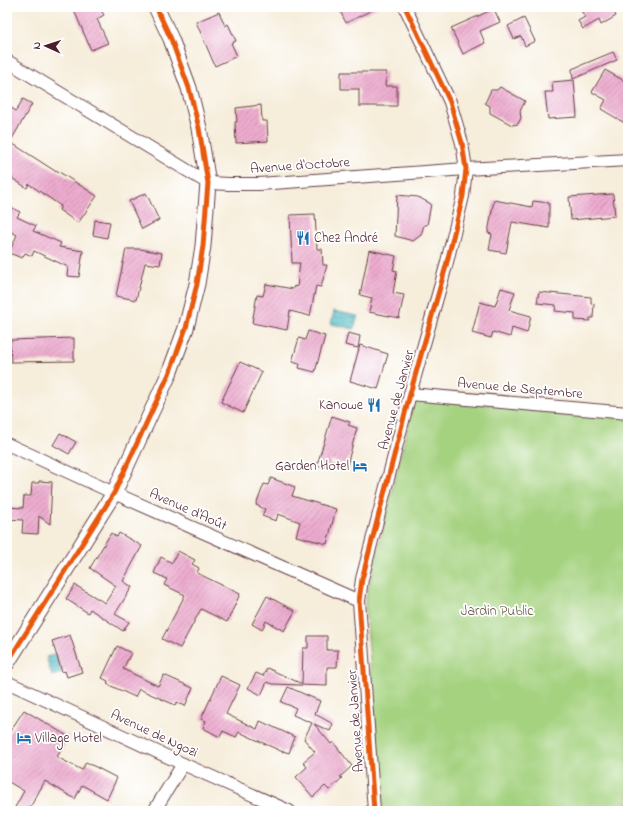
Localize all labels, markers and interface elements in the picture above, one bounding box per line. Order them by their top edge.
north arrow [26,26,66,66]
text: N [29,41,45,50]
street label: Avenue d'Octobre [250,152,351,180]
place label: Chez André [314,228,379,249]
restaurant icon: Chez André [295,230,311,246]
street label: Avenue de Janvier [374,347,421,452]
street label: Avenue de Septembre [456,373,584,405]
place label: Kanowe [319,395,364,416]
restaurant icon: Kanowe [366,397,382,413]
place label: Garden Hotel [275,456,349,477]
hotel icon: Garden Hotel [352,458,368,474]
street label: Avenue d'Août [146,483,231,537]
park label: Jardin Public [461,601,534,622]
street label: Avenue de Janvier [342,668,370,773]
street label: Avenue de Ngozi [106,705,201,764]
place label: Village Hotel [34,728,102,750]
hotel icon: Village Hotel [16,730,32,746]

